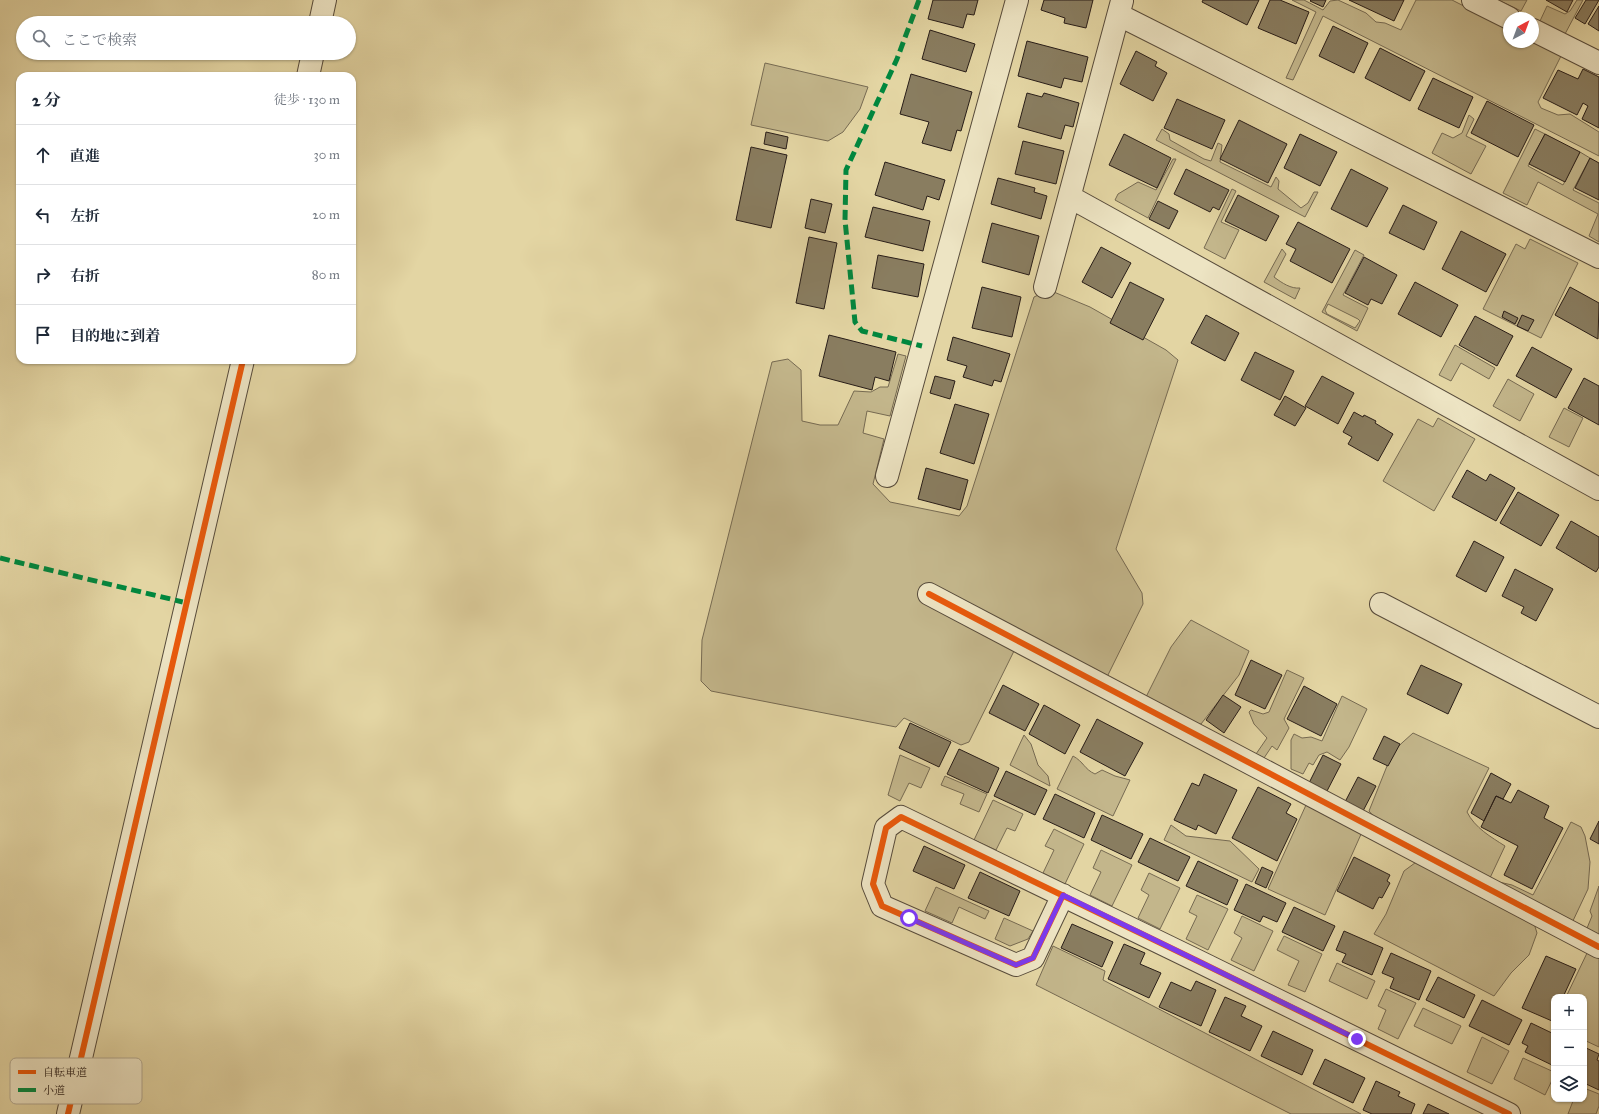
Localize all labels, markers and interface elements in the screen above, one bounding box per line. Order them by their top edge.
north arrow [1503,12,1539,48]
search box [16,16,356,60]
icon: search [30,27,52,49]
text: ここで検索 [62,31,137,49]
text: 2 分 [32,90,61,111]
text: 徒歩 · 130 m [274,92,340,108]
icon: ahead [32,144,54,166]
text: 直進 [70,147,100,165]
text: 30 m [314,147,340,163]
icon: left [32,204,54,226]
text: 左折 [70,207,100,225]
text: 20 m [312,207,340,223]
icon: right [32,264,54,286]
text: 右折 [70,267,100,285]
text: 80 m [312,267,340,283]
icon: arrive [32,324,54,346]
text: 目的地に到着 [70,327,160,345]
route start [900,909,918,927]
map controls [1551,994,1587,1102]
button: + [1551,994,1587,1030]
route end [1348,1030,1366,1048]
button: − [1551,1030,1587,1066]
legend [10,1058,142,1104]
text: 自転車道 [43,1066,87,1079]
button: layers [1551,1066,1587,1102]
text: 小道 [43,1084,65,1097]

